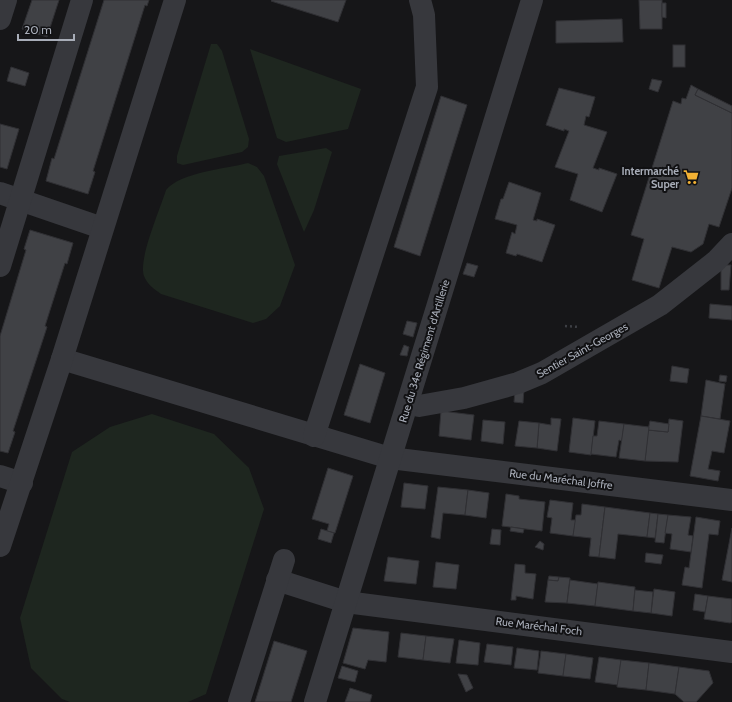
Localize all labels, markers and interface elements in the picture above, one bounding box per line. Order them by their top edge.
scale bar [18,16,74,42]
text: 20 m [24,22,52,37]
place label: Intermarché Super [622,164,679,191]
supermarket icon: Intermarché Super [682,168,700,186]
street label: Rue du 34e Régiment d'Artillerie [396,277,453,424]
street label: Sentier Saint-Georges [534,319,631,381]
street label: Rue du Maréchal Joffre [509,466,614,492]
street label: Rue Maréchal Foch [495,614,583,638]

